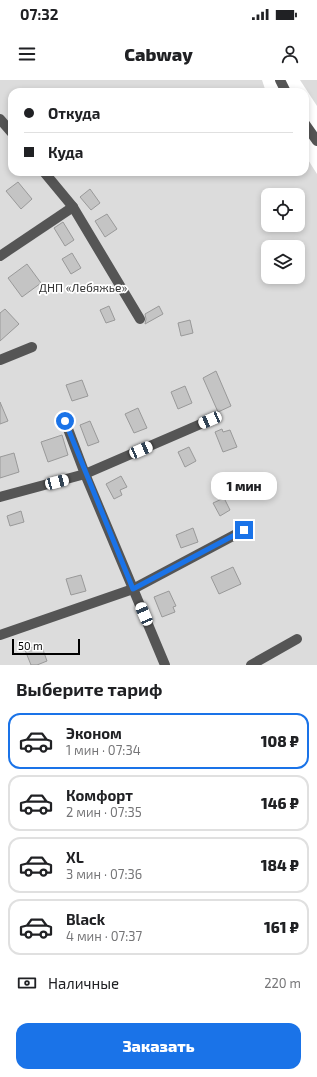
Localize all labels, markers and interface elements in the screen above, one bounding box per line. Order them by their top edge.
text: 07:32 [20,5,58,23]
icon: menu [16,43,38,65]
text: Cabway [124,43,193,65]
icon: person [279,43,301,65]
text: Откуда [48,104,100,122]
text: Куда [48,143,83,161]
map controls [261,188,305,284]
button: locate [261,188,305,232]
button: layers [261,240,305,284]
park label: ДНП «Лебяжье» [39,280,127,294]
car [197,410,223,430]
route start [56,412,74,430]
car [128,440,154,460]
callout: 1 мин [211,472,277,500]
car [44,473,70,491]
text: 1 мин [226,478,262,494]
route end [235,521,253,539]
car [134,601,154,627]
scale bar [12,637,80,656]
text: 50 m [18,639,43,652]
text: Выберите тариф [16,678,162,700]
icon: car [18,723,54,759]
text: Эконом [66,724,122,742]
text: 108 ₽ [261,732,299,750]
text: 1 мин · 07:34 [66,742,141,758]
icon: car [18,785,54,821]
text: Комфорт [66,786,133,804]
text: 146 ₽ [261,794,299,812]
text: 2 мин · 07:35 [66,804,142,820]
icon: car [18,847,54,883]
text: XL [66,848,84,866]
text: 184 ₽ [261,856,299,874]
text: 3 мин · 07:36 [66,866,142,882]
icon: car [18,909,54,945]
text: Black [66,910,105,928]
text: 161 ₽ [264,918,299,936]
text: 4 мин · 07:37 [66,928,142,944]
icon: cash [16,972,38,994]
text: Наличные [48,974,119,992]
text: 220 m [264,975,301,991]
button: Заказать [16,1023,301,1069]

